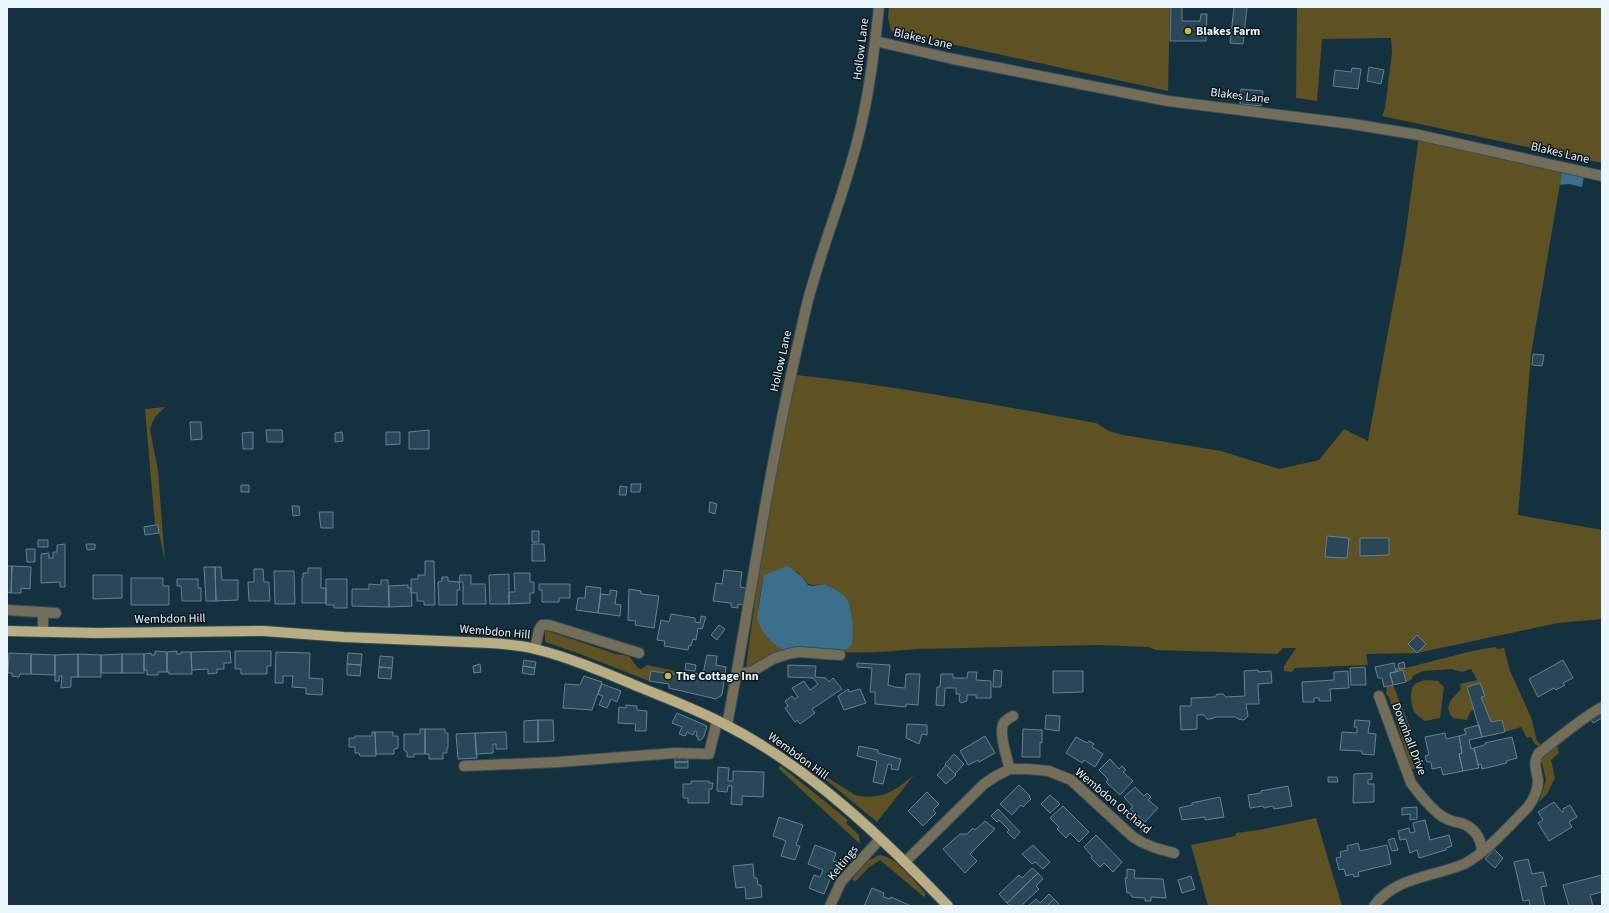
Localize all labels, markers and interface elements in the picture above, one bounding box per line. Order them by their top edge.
street label: Hollow Lane [849,17,873,81]
place label: Blakes Farm [1196,23,1260,40]
street label: Blakes Lane [892,24,954,54]
marker: Blakes Farm [1183,26,1193,36]
street label: Blakes Lane [1209,84,1271,108]
street label: Blakes Lane [1529,138,1591,168]
street label: Hollow Lane [766,329,796,393]
street label: Wembdon Hill [134,610,206,628]
street label: Wembdon Hill [459,620,531,644]
place label: The Cottage Inn [676,668,759,685]
marker: The Cottage Inn [663,671,673,681]
street label: Downhall Drive [1387,700,1431,778]
street label: Wembdon Hill [764,728,832,784]
street label: Wembdon Orchard [1071,764,1155,838]
street label: Keltings [824,842,862,884]

